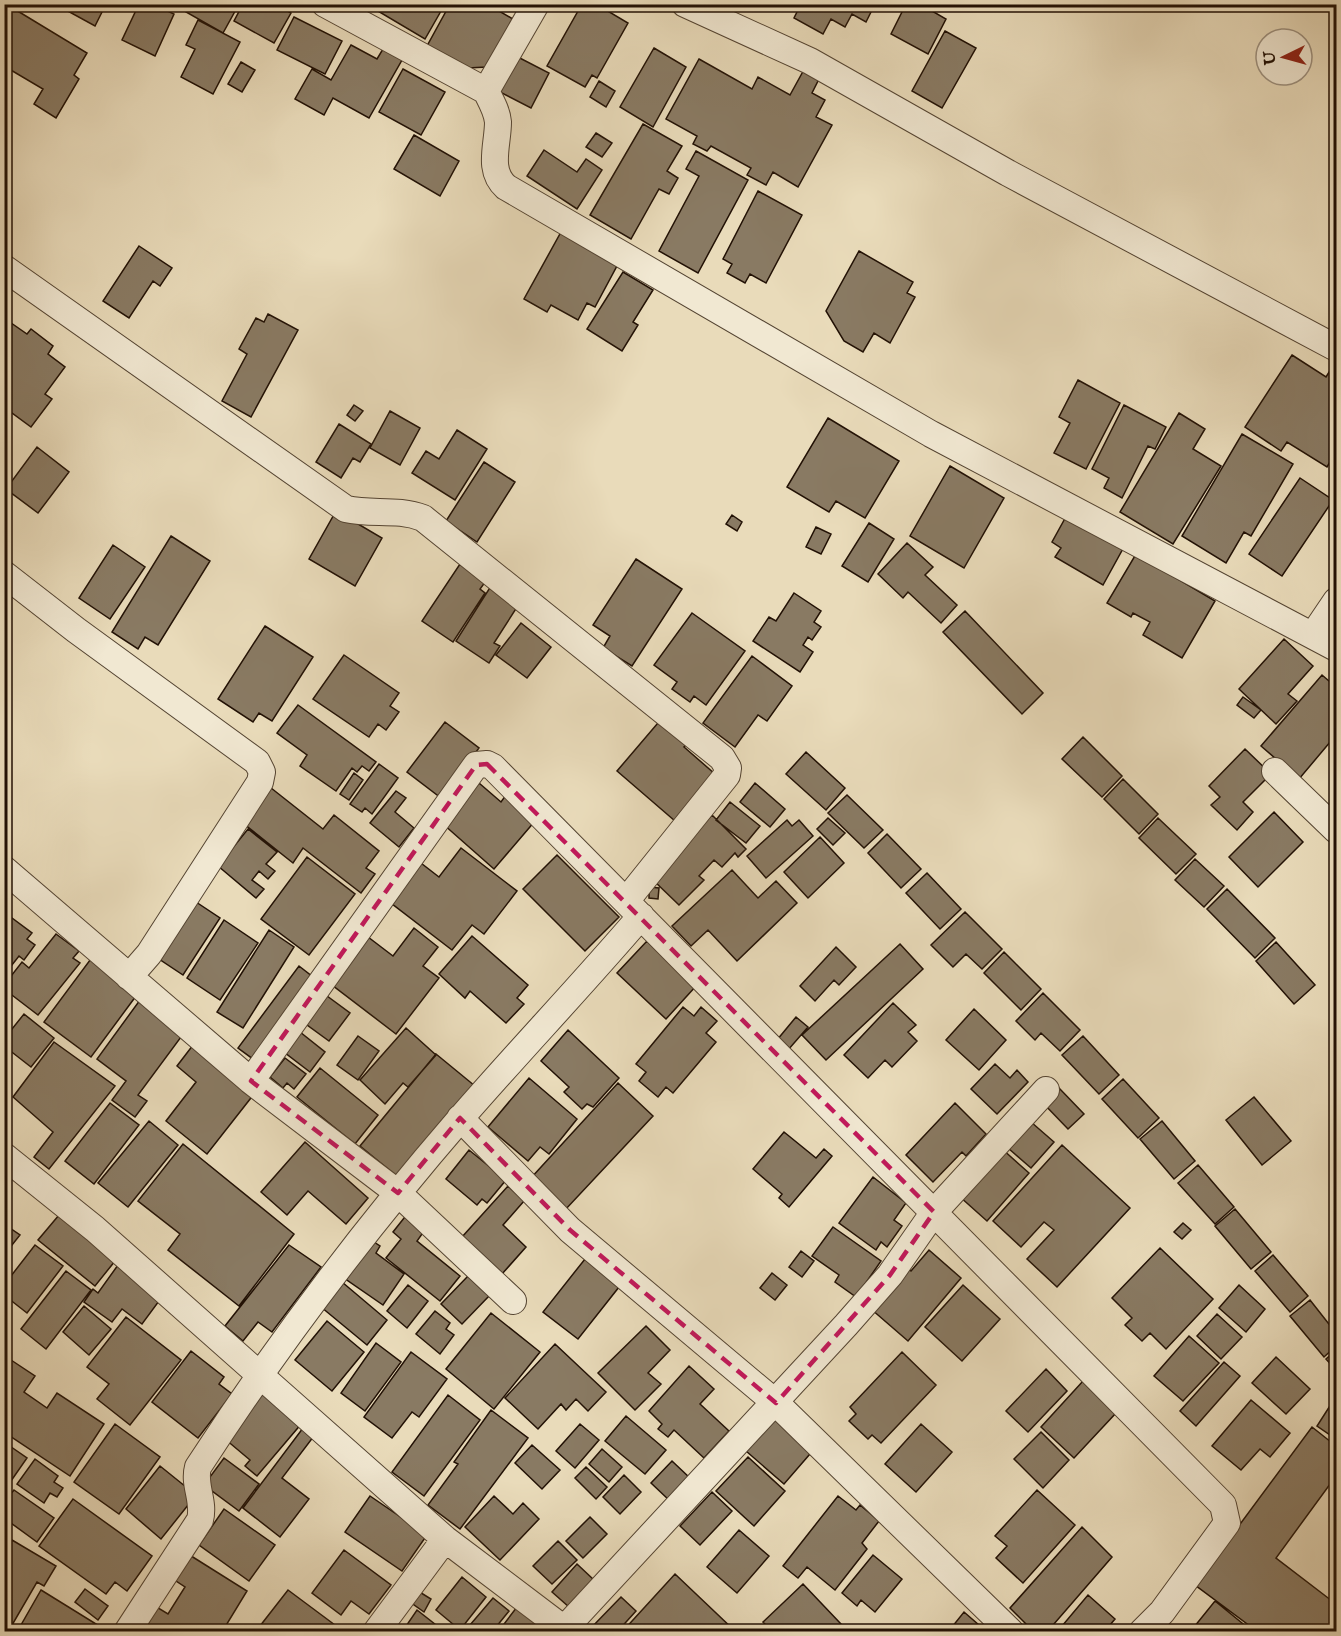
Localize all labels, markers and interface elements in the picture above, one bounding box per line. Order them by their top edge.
north arrow [1254,27,1314,87]
text: U [1260,50,1282,67]

